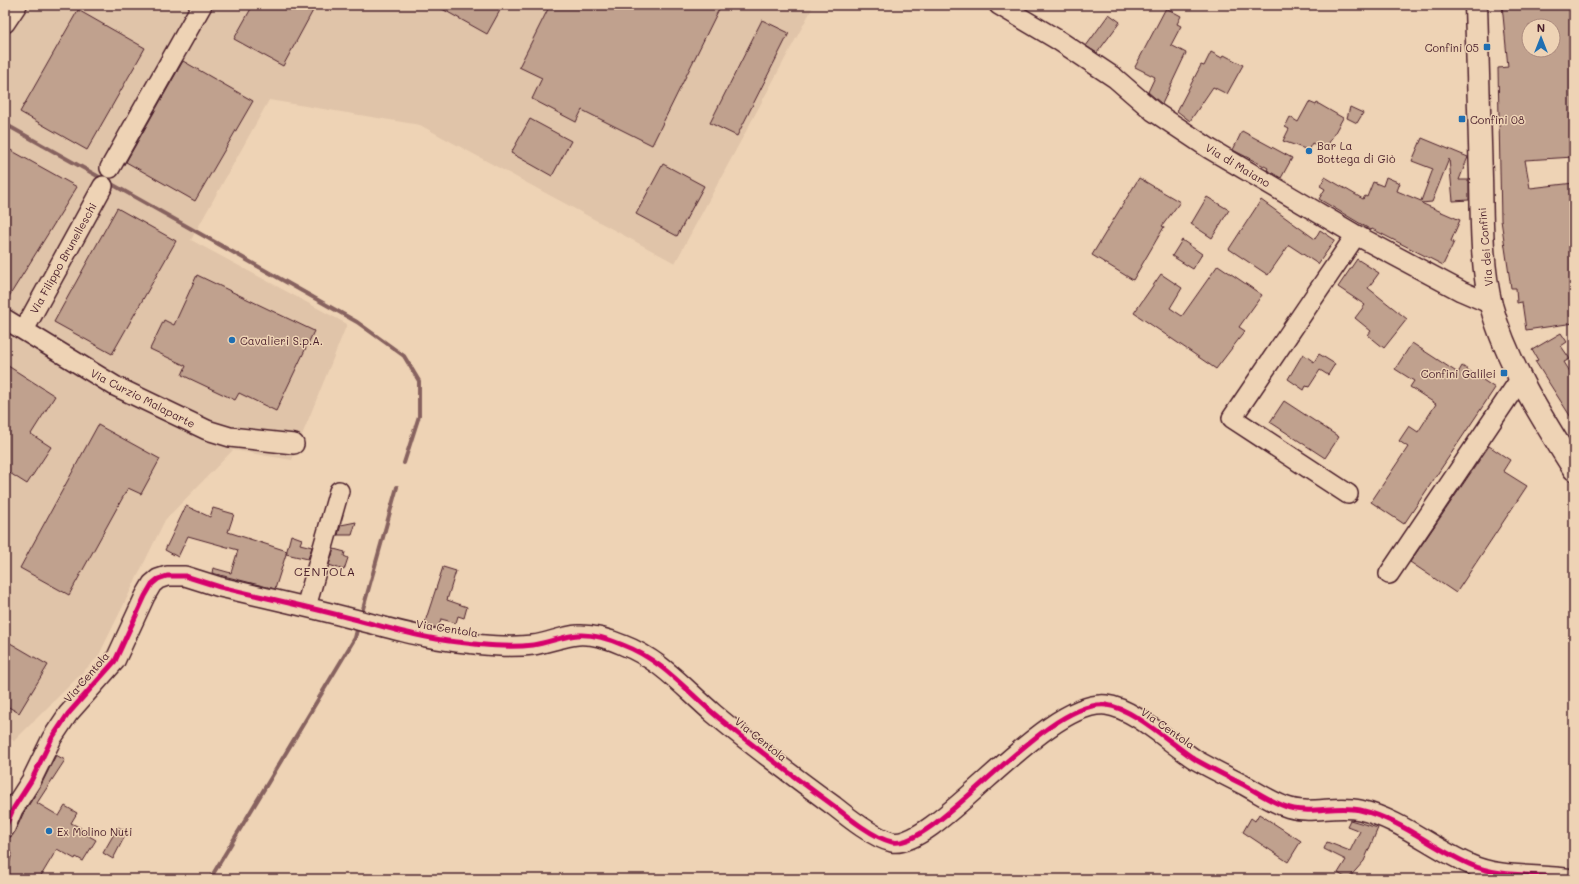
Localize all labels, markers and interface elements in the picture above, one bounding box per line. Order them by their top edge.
north arrow [1521,18,1561,58]
text: N [1537,20,1545,35]
place label: Confini 05 [1425,40,1479,55]
marker: Confini 05 [1482,42,1492,52]
place label: Confini 08 [1470,112,1525,127]
marker: Confini 08 [1457,114,1467,124]
place label: Bar La Bottega di Giò [1317,138,1396,166]
street label: Via di Maiano [1203,140,1274,191]
marker: Bar La Bottega di Giò [1304,146,1314,156]
street label: Via Filippo Brunelleschi [26,200,100,316]
street label: Via dei Confini [1474,207,1496,287]
place label: Cavalieri S.p.A. [240,333,323,348]
marker: Cavalieri S.p.A. [227,335,237,345]
street label: Via Curzio Malaparte [88,365,198,431]
place label: Confini Galilei [1421,366,1496,381]
marker: Confini Galilei [1499,368,1509,378]
district label: CENTOLA [294,563,356,579]
street label: Via Centola [415,616,479,640]
street label: Via Centola [60,648,112,706]
street label: Via Centola [1138,704,1198,752]
street label: Via Centola [732,713,790,765]
place label: Ex Molino Nuti [57,824,132,839]
marker: Ex Molino Nuti [44,826,54,836]

